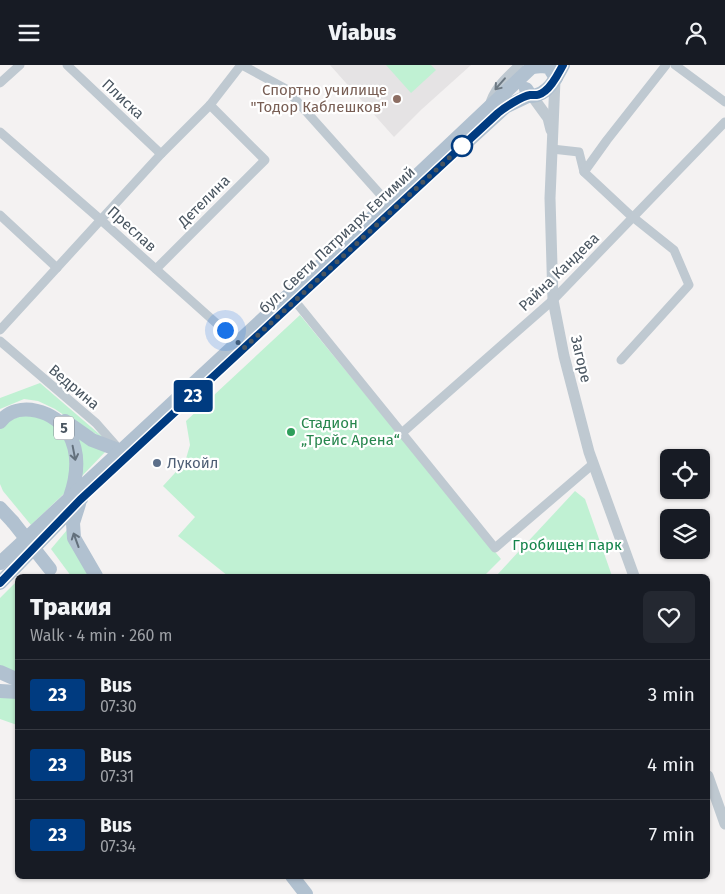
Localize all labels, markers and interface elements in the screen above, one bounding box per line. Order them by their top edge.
icon: menu [15,19,43,47]
text: Viabus [329,19,396,46]
icon: person [682,19,710,47]
street label: Плиска [98,75,148,123]
one-way arrow [495,77,506,90]
place label: Спортно училище "Тодор Каблешков" [251,81,387,116]
marker: Спортно училище "Тодор Каблешков" [391,93,403,105]
unlabelled marker [451,135,473,157]
street label: бул. Свети Патриарх Евтимий [255,163,419,317]
street label: Детелина [174,171,234,231]
street label: Преслав [104,202,160,256]
street label: Райна Кандева [515,229,603,315]
your location [213,318,238,343]
street label: Загоре [567,334,595,384]
street label: Ведрина [45,361,103,413]
line badge: 23 [170,380,216,412]
text: 23 [184,385,202,407]
place label: Стадион „Трейс Арена“ [301,414,400,449]
road number: 5 [54,417,74,439]
marker: Стадион „Трейс Арена“ [285,426,297,438]
one-way arrow [70,445,80,461]
map controls [660,449,710,559]
button: locate [660,449,710,499]
place label: Лукойл [167,454,218,472]
marker: Лукойл [151,457,163,469]
button: layers [660,509,710,559]
one-way arrow [71,533,80,548]
park label: Гробищен парк [512,536,622,554]
button: heart [643,591,695,643]
text: Тракия [30,593,111,621]
text: Walk · 4 min · 260 m [30,626,172,645]
text: Bus [100,674,132,697]
text: 3 min [648,683,695,706]
text: 23 [48,684,67,706]
text: 07:30 [100,697,137,716]
text: Bus [100,744,132,767]
text: 4 min [647,753,695,776]
text: 23 [48,754,67,776]
text: 07:31 [100,767,134,786]
text: Bus [100,814,132,837]
text: 7 min [649,823,695,846]
text: 23 [48,824,67,846]
text: 07:34 [100,837,136,856]

